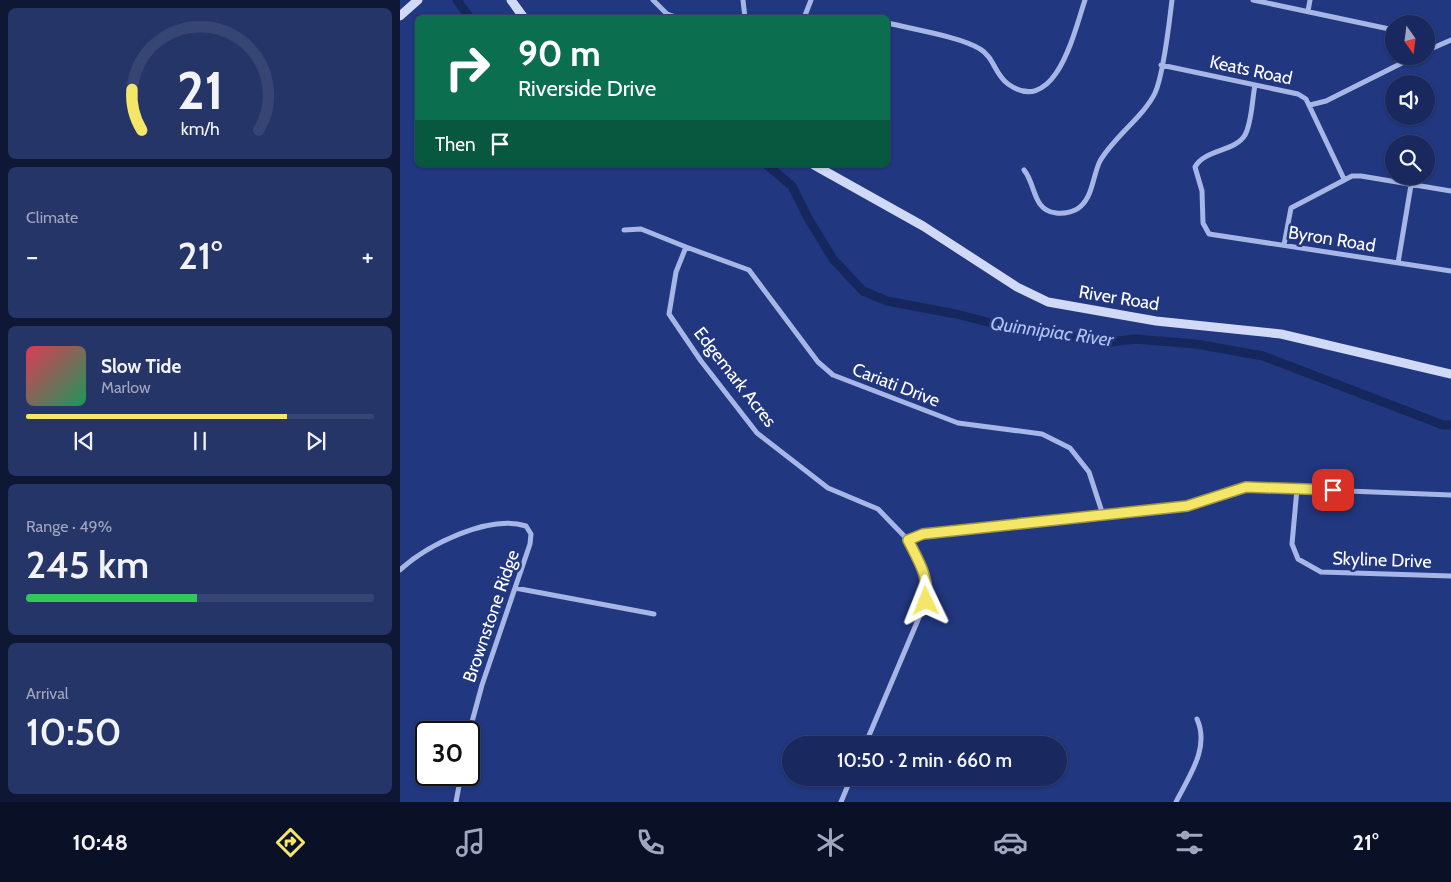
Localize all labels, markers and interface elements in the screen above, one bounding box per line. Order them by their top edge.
north arrow [1385,15,1435,65]
map controls [1385,15,1435,185]
text: 90 m [518,32,601,75]
icon: right [435,35,500,100]
street label: Keats Road [1208,51,1294,89]
text: 21 [177,59,223,122]
text: Riverside Drive [518,75,656,102]
button: sound [1385,75,1435,125]
text: km/h [180,118,220,139]
icon: arrive [486,130,514,158]
text: Then [435,133,476,156]
button: search [1385,135,1435,185]
text: Climate [26,208,78,227]
street label: Byron Road [1287,221,1377,257]
text: 21° [178,232,222,279]
text: − [26,239,38,273]
text: + [362,239,374,273]
street label: River Road [1077,281,1161,315]
water label: Quinnipiac River [989,311,1116,352]
street label: Edgemark Acres [689,322,781,432]
text: Slow Tide [101,355,181,378]
street label: Cariati Drive [849,358,943,412]
text: Marlow [101,378,151,397]
icon: previous [70,427,98,455]
icon: pause [186,427,214,455]
icon: next [302,427,330,455]
pin [1312,469,1354,511]
icon: arrive [1319,476,1347,504]
text: Range · 49% [26,517,112,536]
text: 245 km [26,541,149,588]
street label: Brownstone Ridge [458,547,524,685]
street label: Skyline Drive [1332,547,1432,573]
position arrow [899,574,951,626]
text: Arrival [26,684,69,703]
text: 10:50 [26,708,122,755]
speed limit sign: 30 [415,721,480,786]
text: 10:50 · 2 min · 660 m [837,749,1012,772]
icon: directions [273,825,308,860]
icon: music [453,825,488,860]
icon: phone [633,825,668,860]
icon: climate [813,825,848,860]
icon: car [993,825,1028,860]
icon: filters [1172,825,1207,860]
text: 10:48 [72,829,128,856]
text: 21° [1352,829,1379,856]

